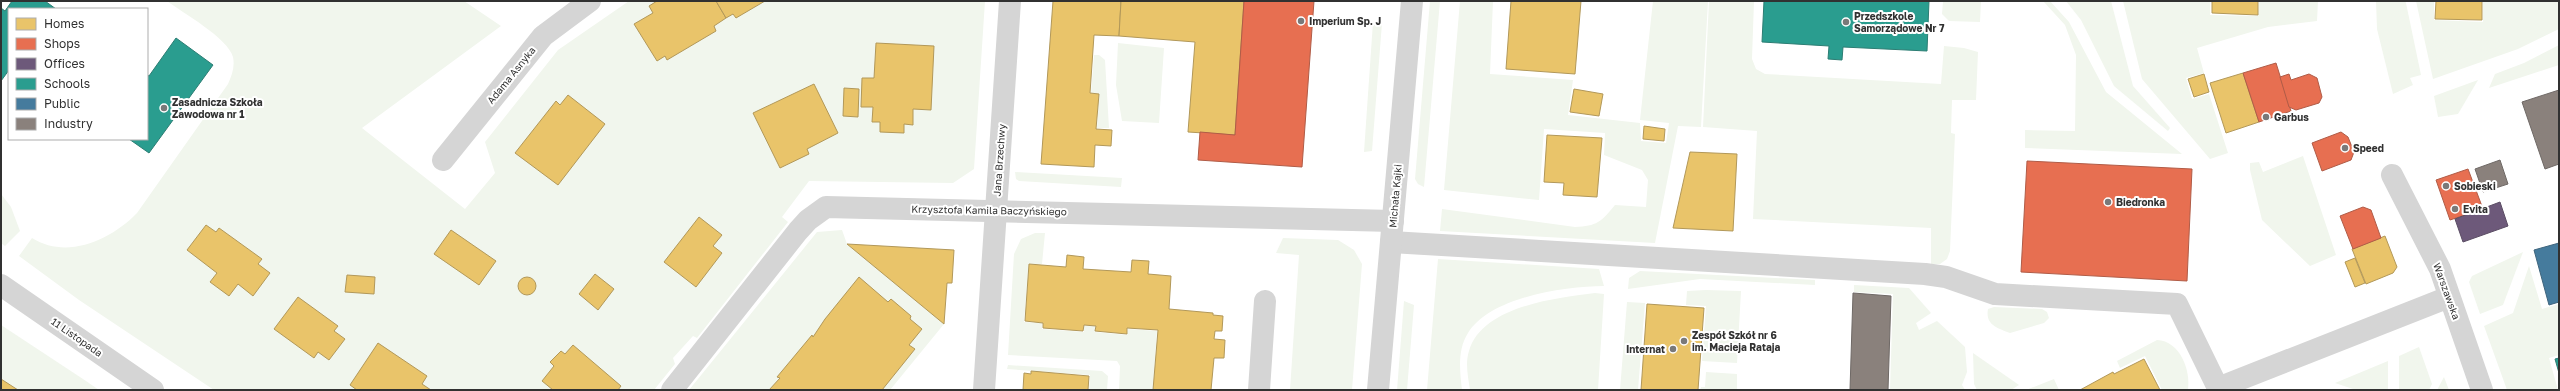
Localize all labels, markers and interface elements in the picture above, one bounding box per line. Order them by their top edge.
legend [8,8,148,140]
place label: Przedszkole Samorządowe Nr 7 [1854,10,1945,34]
place label: Imperium Sp. J [1309,15,1381,27]
text: Homes [44,16,84,31]
marker: Imperium Sp. J [1296,16,1306,26]
marker: Przedszkole Samorządowe Nr 7 [1841,17,1851,27]
text: Shops [44,36,80,51]
street label: Adama Asnyka [484,44,538,106]
text: Offices [44,56,85,71]
text: Schools [44,76,90,91]
text: Public [44,96,81,111]
place label: Zasadnicza Szkoła Zawodowa nr 1 [172,96,263,120]
marker: Zasadnicza Szkoła Zawodowa nr 1 [159,103,169,113]
place label: Garbus [2274,111,2309,123]
marker: Garbus [2261,112,2271,122]
text: Industry [44,116,93,131]
street label: Jana Brzechwy [990,123,1008,197]
place label: Speed [2353,142,2384,154]
marker: Speed [2340,143,2350,153]
street label: Michała Kajki [1386,164,1404,228]
place label: Sobieski [2454,180,2496,192]
marker: Sobieski [2441,181,2451,191]
place label: Biedronka [2116,196,2165,208]
marker: Biedronka [2103,197,2113,207]
street label: Krzysztofa Kamila Baczyńskiego [911,203,1067,217]
place label: Evita [2463,203,2488,215]
marker: Evita [2450,204,2460,214]
street label: Warszawska [2431,261,2463,321]
street label: 11 Listopada [49,315,105,359]
place label: Zespół Szkół nr 6 im. Macieja Rataja [1692,329,1780,353]
marker: Zespół Szkół nr 6 im. Macieja Rataja [1679,336,1689,346]
place label: Internat [1626,343,1665,355]
marker: Internat [1668,344,1678,354]

